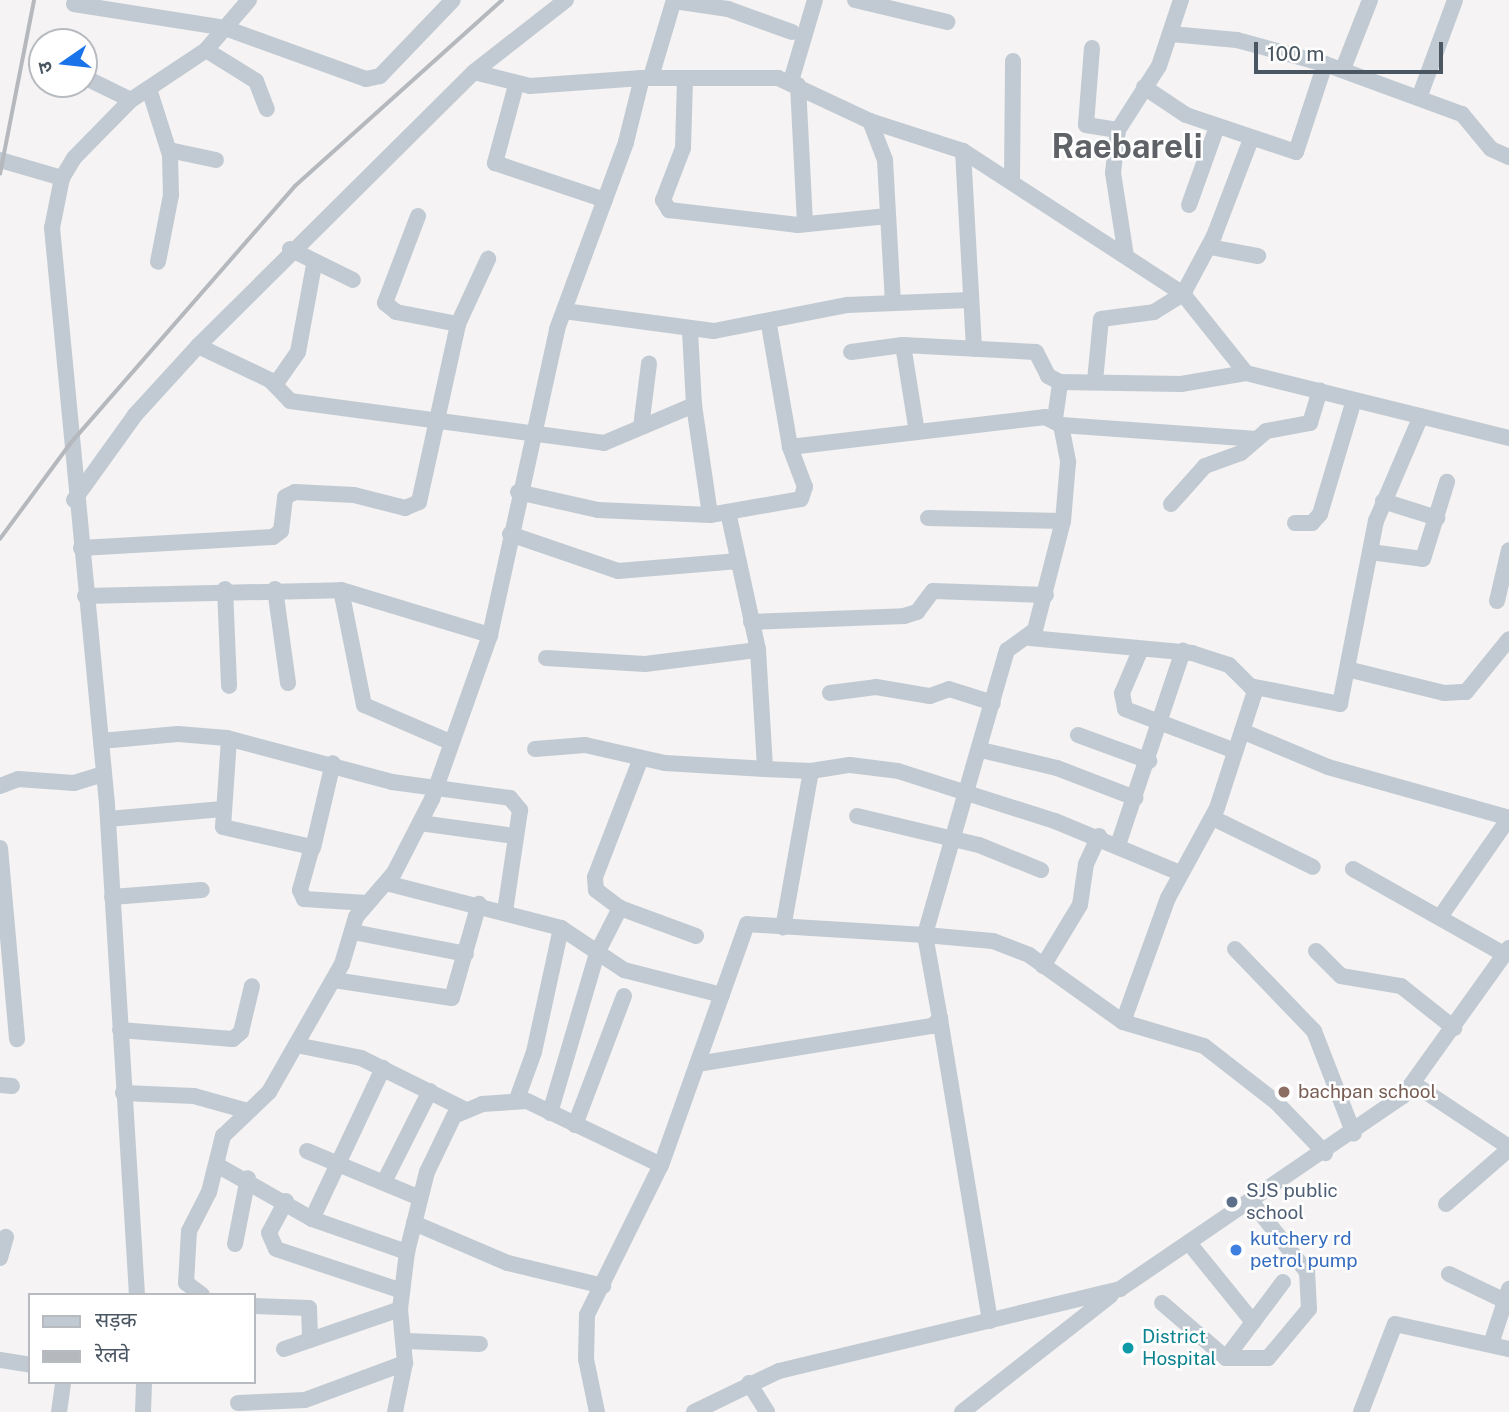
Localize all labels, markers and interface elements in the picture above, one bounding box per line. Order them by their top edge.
north arrow [28,28,98,98]
scale bar [1257,28,1446,72]
text: 100 m [1267,41,1324,66]
text: उ [33,60,57,76]
district label: Raebareli [1051,127,1203,167]
place label: bachpan school [1298,1081,1436,1103]
marker: bachpan school [1276,1084,1292,1100]
place label: SJS public school [1246,1180,1338,1224]
marker: SJS public school [1224,1194,1240,1210]
place label: kutchery rd petrol pump [1250,1228,1358,1272]
marker: kutchery rd petrol pump [1228,1242,1244,1258]
legend [28,1293,256,1384]
text: सड़क [95,1307,137,1332]
place label: District Hospital [1142,1326,1216,1370]
marker: District Hospital [1120,1340,1136,1356]
text: रेलवे [95,1342,130,1367]

